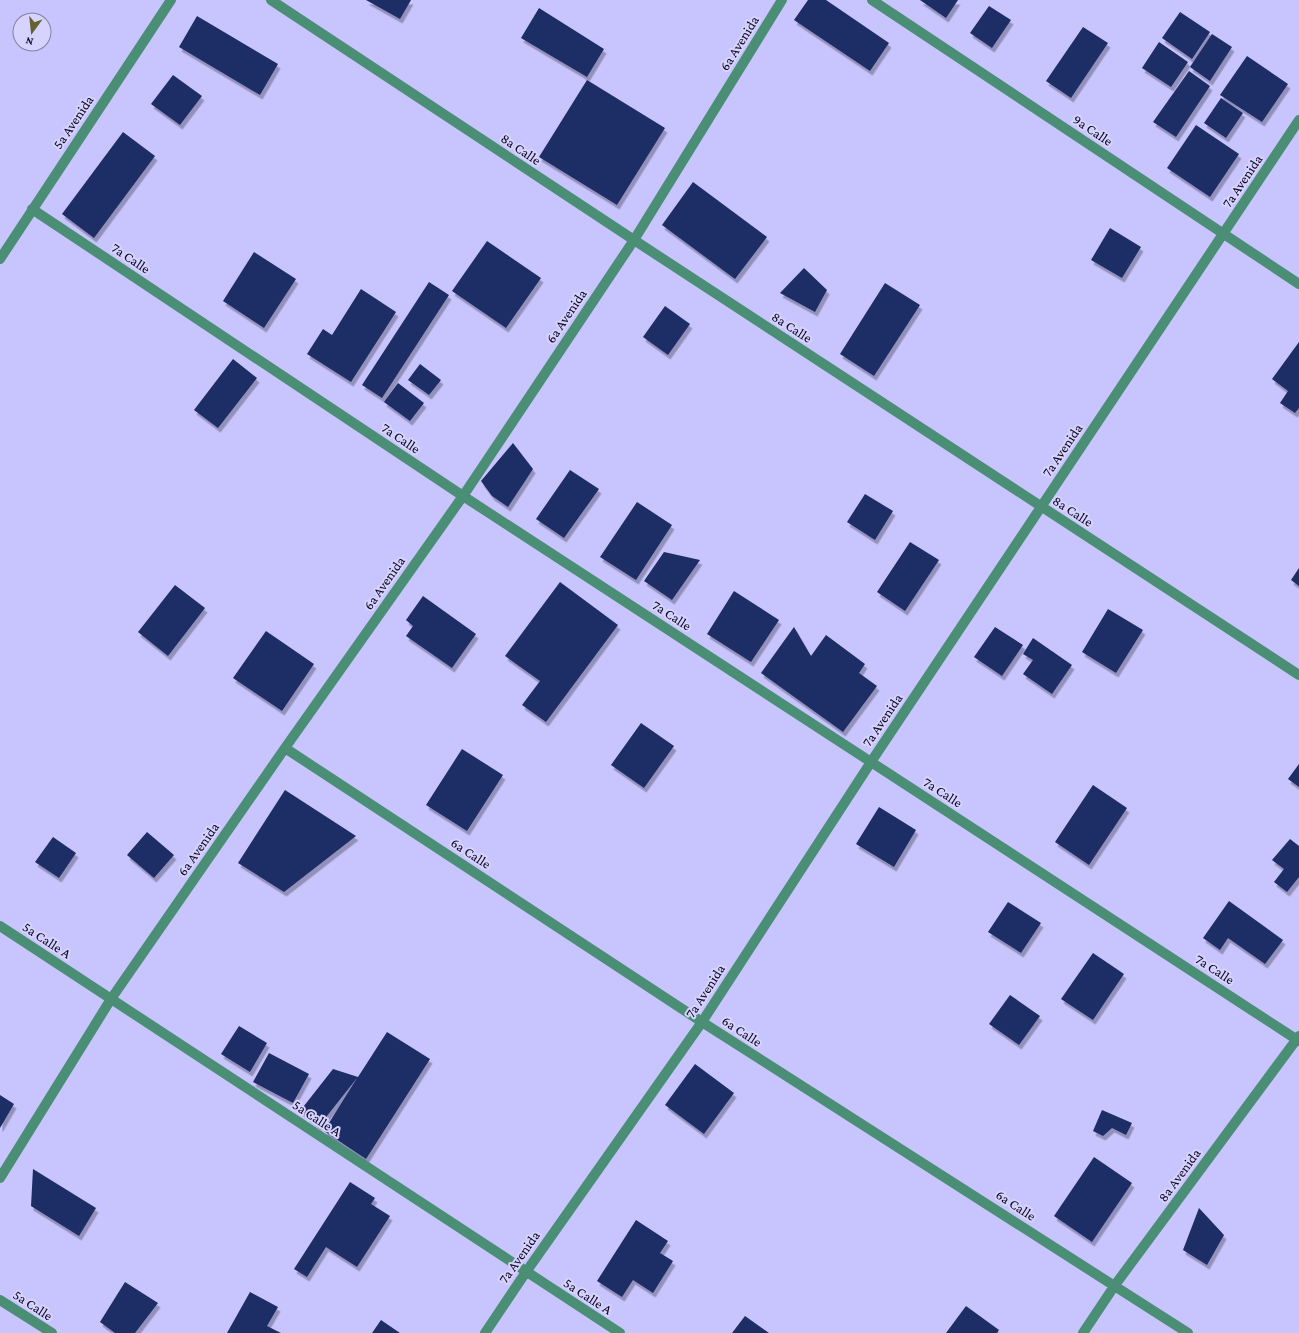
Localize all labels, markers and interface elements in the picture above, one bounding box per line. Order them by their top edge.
north arrow [12,12,52,52]
street label: 6a Avenida [716,12,762,73]
text: N [24,35,35,48]
street label: 5a Avenida [49,92,97,152]
street label: 9a Calle [1070,111,1116,149]
street label: 8a Calle [498,130,544,168]
street label: 7a Avenida [1219,151,1266,210]
street label: 7a Calle [109,239,153,277]
street label: 6a Avenida [542,286,590,346]
street label: 8a Calle [769,308,815,346]
street label: 7a Calle [379,419,423,457]
street label: 7a Avenida [1039,420,1086,479]
street label: 8a Calle [1050,492,1096,530]
street label: 6a Avenida [360,553,408,613]
street label: 7a Calle [649,596,695,634]
street label: 7a Avenida [859,690,906,749]
street label: 7a Calle [920,773,966,811]
street label: 6a Avenida [174,819,222,879]
street label: 6a Calle [448,834,494,872]
street label: 5a Calle A [20,918,74,962]
street label: 7a Calle [1192,950,1238,988]
street label: 7a Avenida [682,961,728,1021]
street label: 6a Calle [719,1012,765,1050]
street label: 5a Calle A [290,1096,344,1140]
street label: 8a Avenida [1154,1145,1204,1205]
street label: 6a Calle [993,1186,1039,1224]
street label: 7a Avenida [495,1227,543,1286]
street label: 5a Calle A [561,1274,615,1318]
street label: 5a Calle [10,1286,56,1324]

